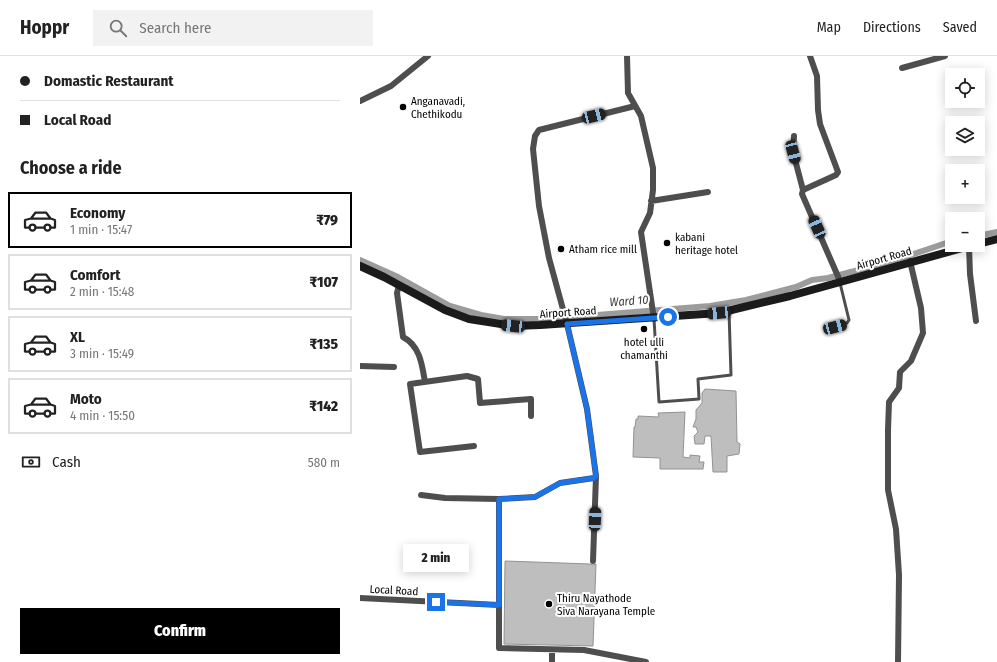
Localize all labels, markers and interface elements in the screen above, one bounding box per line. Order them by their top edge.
search box [93,10,373,46]
text: Hoppr [20,16,69,39]
icon: search [107,17,129,39]
text: Search here [139,19,211,37]
text: Map [817,19,841,36]
text: Directions [863,19,921,36]
text: Saved [943,19,977,36]
map controls [945,68,985,252]
button: locate [945,68,985,108]
text: Domastic Restaurant [44,72,174,90]
place label: Anganavadi, Chethikodu [411,95,465,121]
marker: Anganavadi, Chethikodu [398,102,408,112]
car [581,107,607,125]
text: Local Road [44,111,111,129]
button: layers [945,116,985,156]
car [784,139,802,165]
text: Choose a ride [20,157,122,179]
button: + [945,164,985,204]
icon: car [22,202,58,238]
text: Economy [70,204,125,222]
text: ₹79 [316,211,338,229]
button: − [945,212,985,252]
car [807,214,827,240]
text: 1 min · 15:47 [70,222,132,237]
place label: kabani heritage hotel [675,231,738,257]
marker: kabani heritage hotel [662,238,672,248]
place label: Atham rice mill [569,243,637,256]
marker: Atham rice mill [556,244,566,254]
street label: Airport Road [855,244,913,273]
icon: car [22,264,58,300]
text: Comfort [70,266,121,284]
text: ₹107 [310,273,338,291]
text: 2 min · 15:48 [70,284,134,299]
water label: Ward 10 [609,293,649,309]
street label: Airport Road [539,304,597,321]
car [707,306,731,320]
route start [659,308,677,326]
car [822,318,848,336]
car [500,319,526,333]
marker: hotel ulli chamanthi [639,324,649,334]
icon: car [22,326,58,362]
text: XL [70,328,85,346]
text: ₹135 [309,335,338,353]
place label: hotel ulli chamanthi [620,336,668,362]
text: 3 min · 15:49 [70,346,134,361]
icon: car [22,388,58,424]
text: Moto [70,390,102,408]
text: ₹142 [309,397,338,415]
text: 4 min · 15:50 [70,408,135,423]
icon: cash [20,451,42,473]
text: Cash [52,453,81,471]
text: 580 m [308,455,340,470]
car [589,507,601,531]
callout: 2 min [403,544,469,572]
text: 2 min [422,550,450,565]
street label: Local Road [369,583,419,598]
place label: Thiru Nayathode Siva Narayana Temple [557,592,655,618]
route end [427,593,445,611]
marker: Thiru Nayathode Siva Narayana Temple [544,599,554,609]
button: Confirm [20,608,340,654]

